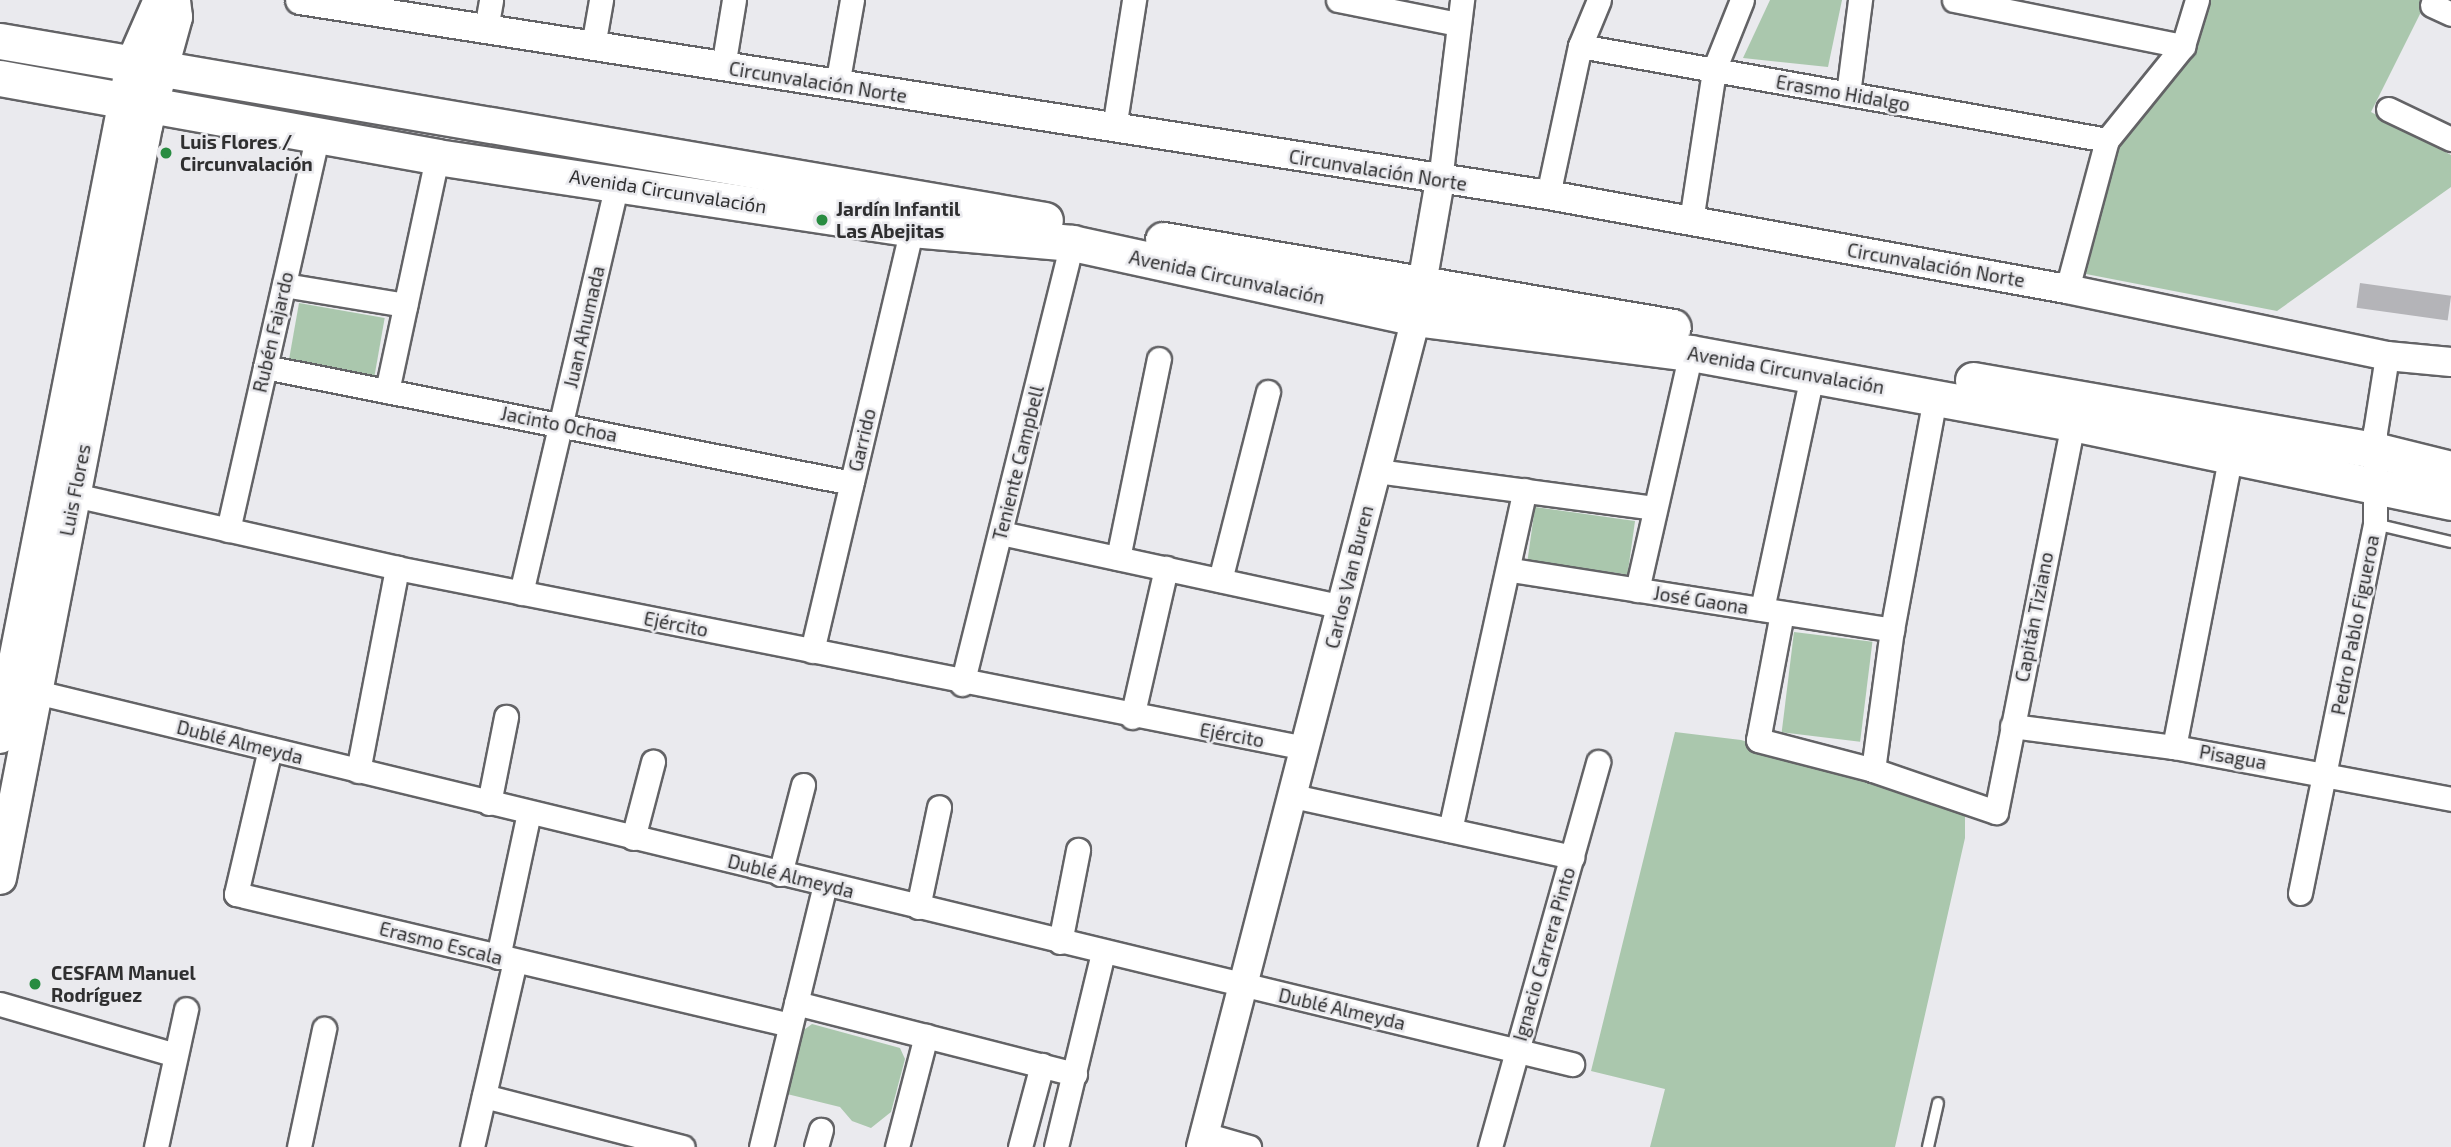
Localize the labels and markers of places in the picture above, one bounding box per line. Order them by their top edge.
place label: Luis Flores / Circunvalación [180,131,313,175]
marker: Luis Flores / Circunvalación [158,145,174,161]
place label: Jardín Infantil Las Abejitas [836,198,960,242]
marker: Jardín Infantil Las Abejitas [814,212,830,228]
place label: CESFAM Manuel Rodríguez [51,962,196,1006]
marker: CESFAM Manuel Rodríguez [25,974,45,994]

